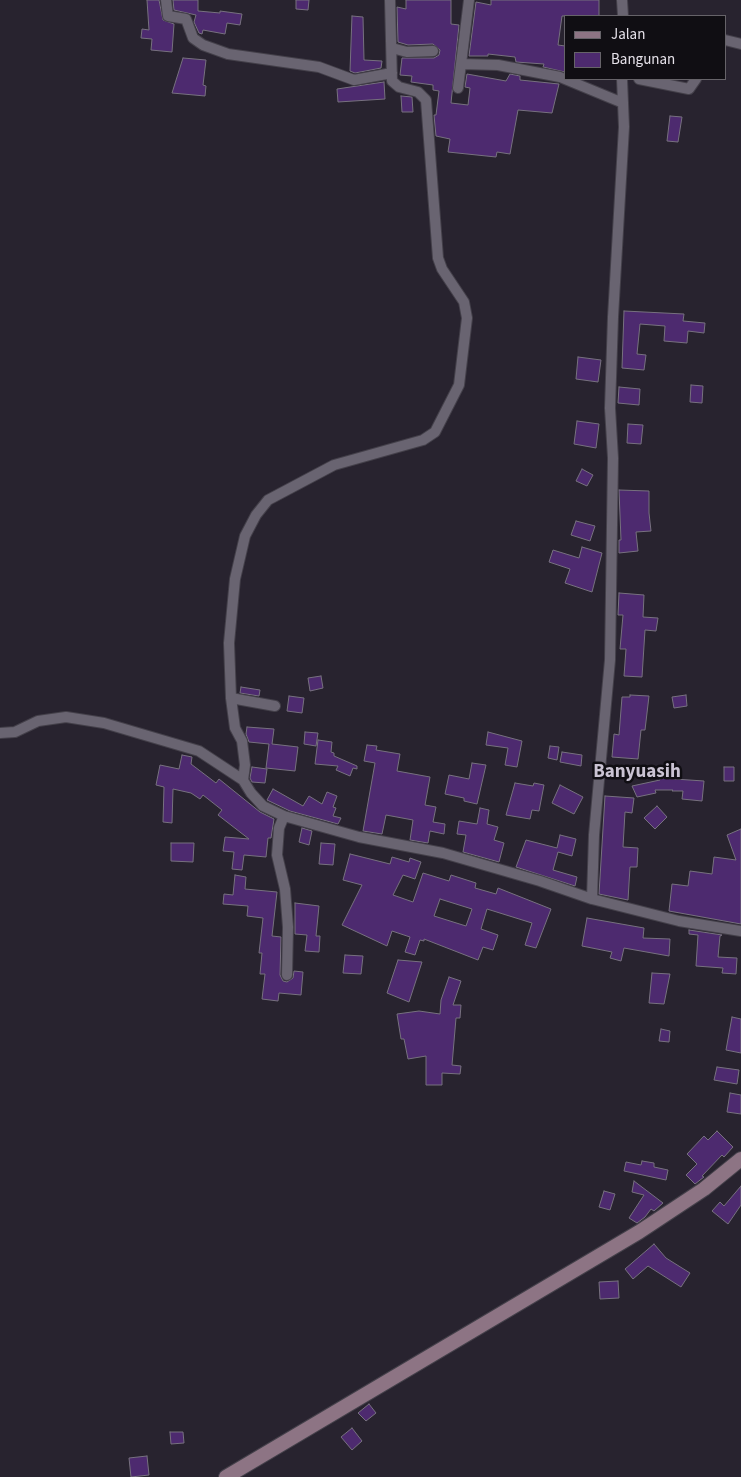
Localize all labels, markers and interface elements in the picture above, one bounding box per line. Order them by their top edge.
legend [564,15,726,80]
text: Jalan [611,24,645,45]
text: Bangunan [611,49,675,70]
district label: Banyuasih [593,762,681,784]

